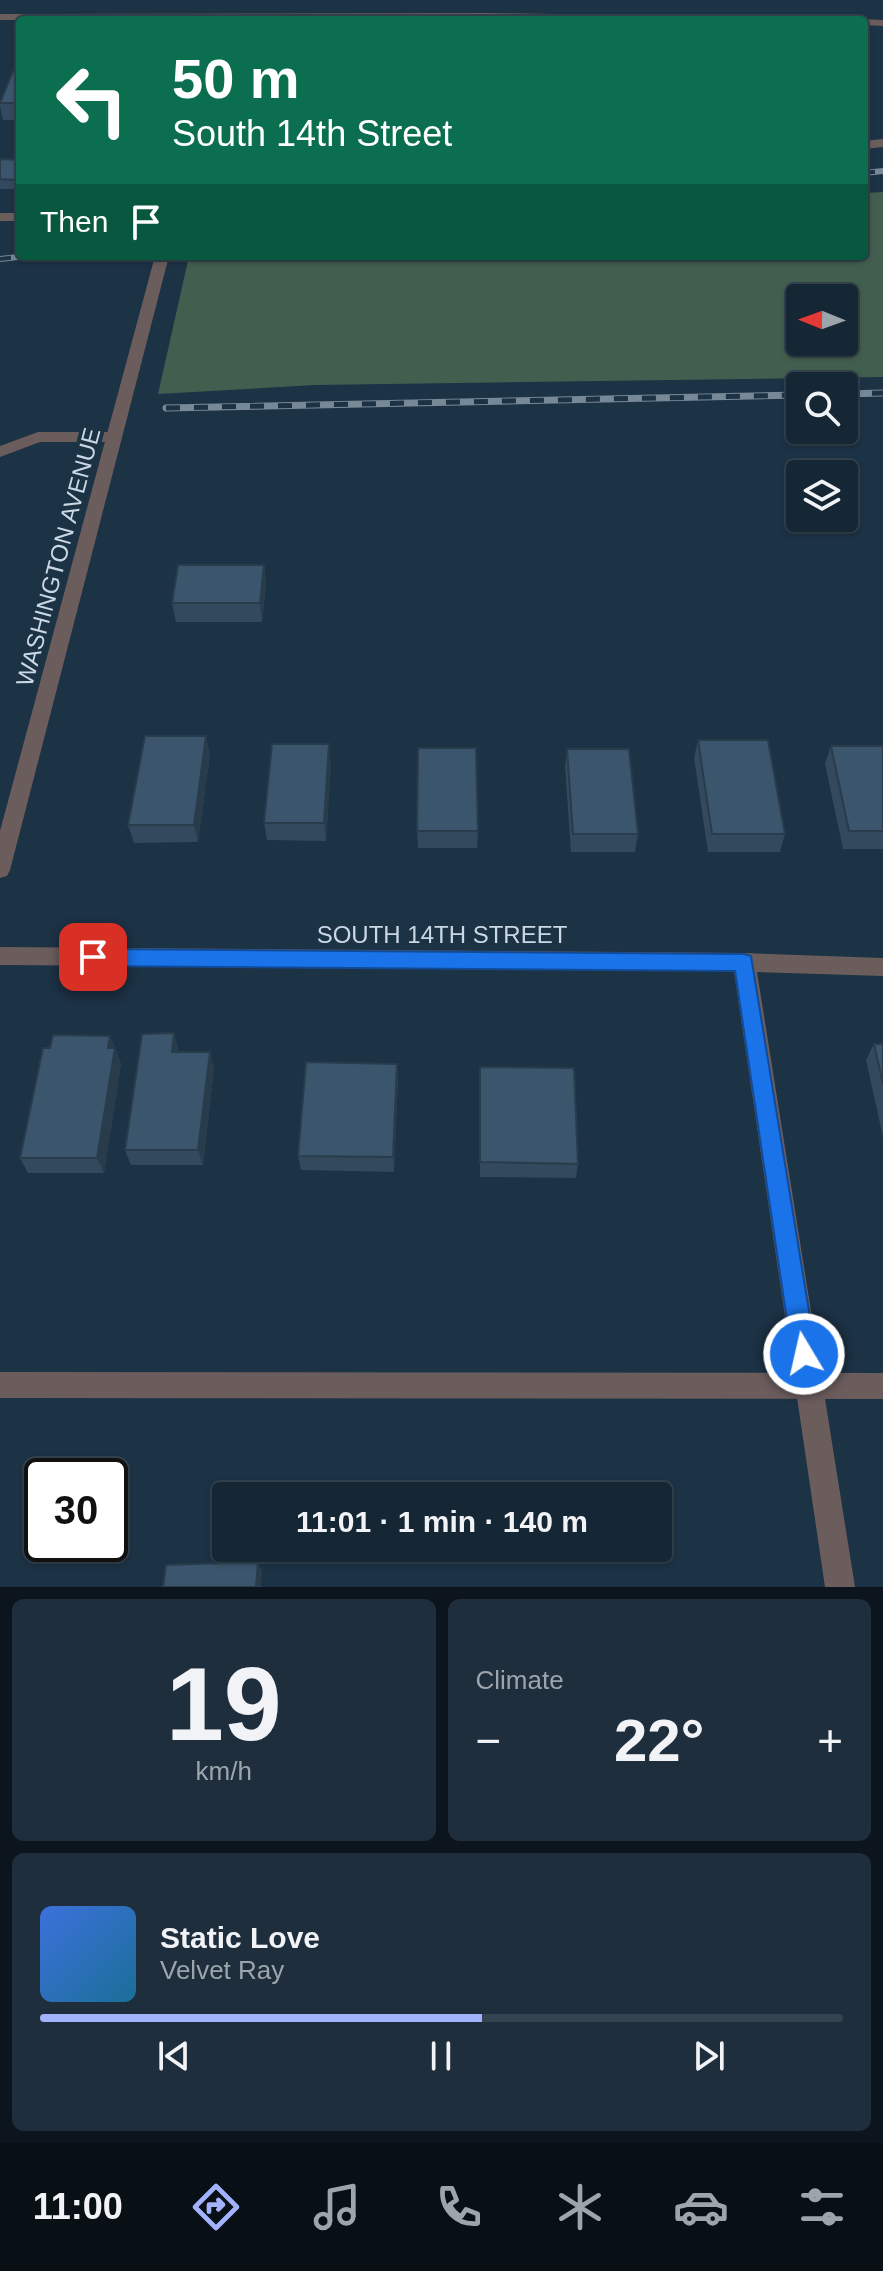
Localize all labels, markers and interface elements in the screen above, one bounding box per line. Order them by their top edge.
text: 50 m [172,47,300,110]
icon: left [40,48,144,152]
text: South 14th Street [172,113,452,154]
icon: arrive [124,200,168,244]
text: Then [40,205,108,238]
north arrow [786,284,858,356]
map controls [786,284,858,532]
button: search [786,372,858,444]
street label: WASHINGTON AVENUE [11,425,105,689]
button: layers [786,460,858,532]
street label: SOUTH 14TH STREET [317,921,568,948]
pin [59,923,127,991]
icon: arrive [71,935,115,979]
position arrow [762,1312,846,1396]
speed limit sign: 30 [24,1458,128,1562]
text: 11:01 · 1 min · 140 m [296,1505,588,1538]
text: 19 [166,1646,282,1762]
text: Climate [476,1665,564,1695]
text: 22° [614,1707,705,1774]
text: − [476,1716,501,1765]
text: + [817,1716,843,1765]
text: km/h [196,1756,252,1786]
text: Static Love [160,1921,320,1954]
text: Velvet Ray [160,1955,284,1985]
icon: previous [152,2034,196,2078]
icon: pause [419,2034,463,2078]
icon: next [687,2034,731,2078]
icon: directions [188,2179,244,2235]
icon: music [309,2179,365,2235]
icon: phone [431,2179,487,2235]
icon: climate [552,2179,608,2235]
icon: car [673,2179,729,2235]
icon: filters [794,2179,850,2235]
text: 11:00 [33,2186,123,2227]

